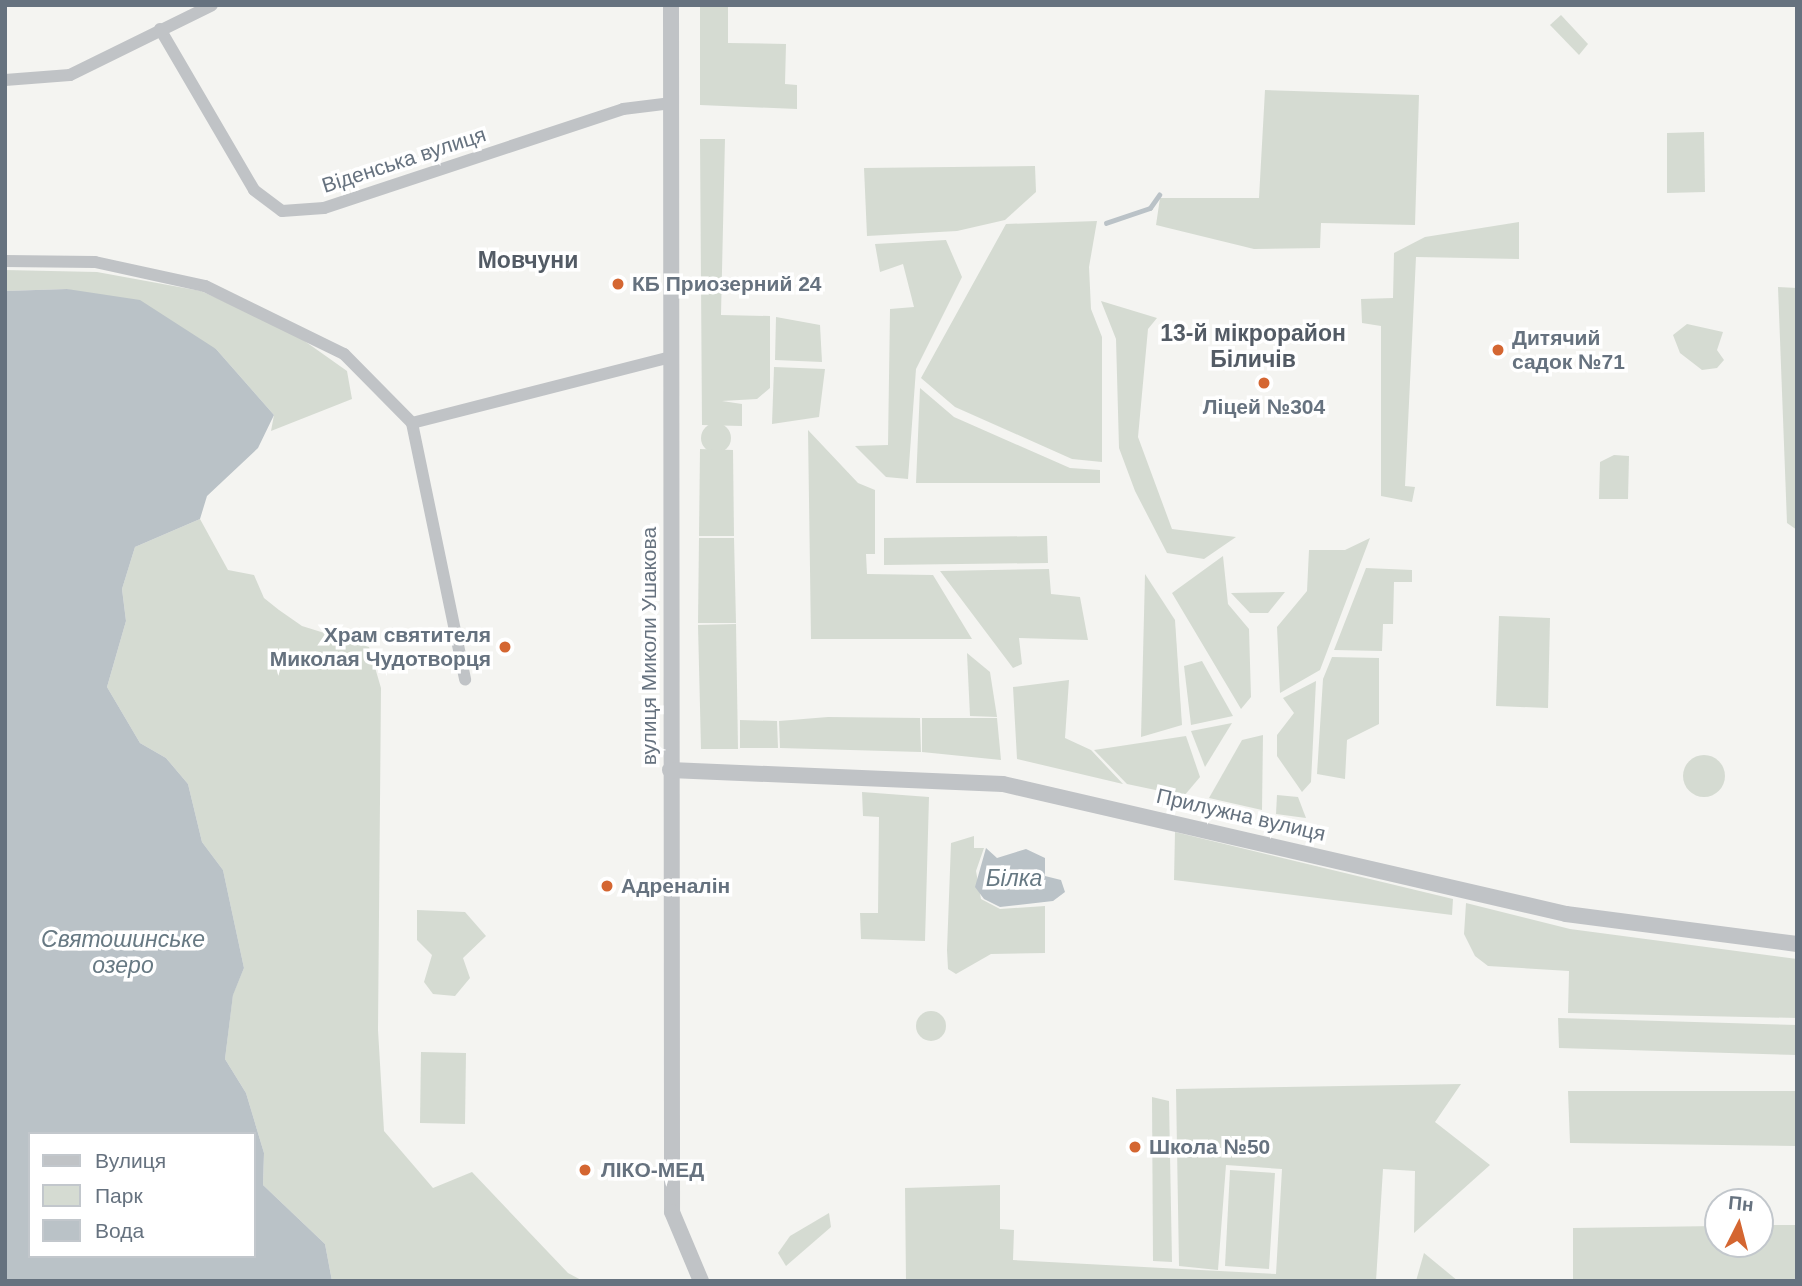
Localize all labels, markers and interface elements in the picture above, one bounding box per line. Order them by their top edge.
street label: Віденська вулиця [319,122,489,198]
district label: Мовчуни [478,246,578,274]
place label: КБ Приозерний 24 [632,271,821,297]
marker: КБ Приозерний 24 [610,276,626,292]
district label: 13-й мікрорайон Біличів [1160,319,1346,373]
place label: Дитячий садок №71 [1512,325,1625,375]
marker: Дитячий садок №71 [1490,342,1506,358]
marker: Ліцей №304 [1256,375,1272,391]
place label: Ліцей №304 [1203,394,1325,420]
street label: вулиця Миколи Ушакова [636,527,662,765]
place label: Храм святителя Миколая Чудотворця [270,622,491,672]
marker: Храм святителя Миколая Чудотворця [497,639,513,655]
street label: Прилужна вулиця [1154,783,1328,847]
water label: Білка [986,864,1042,892]
place label: Адреналін [621,873,730,899]
marker: Адреналін [599,878,615,894]
water label: Святошинське озеро [41,925,205,979]
legend [28,1132,256,1258]
place label: Школа №50 [1149,1134,1270,1160]
marker: Школа №50 [1127,1139,1143,1155]
text: Вулиця [95,1149,166,1172]
place label: ЛІКО-МЕД [601,1157,704,1183]
marker: ЛІКО-МЕД [575,1160,595,1180]
text: Парк [95,1184,143,1207]
north arrow [1704,1188,1774,1258]
text: Пн [1727,1192,1755,1215]
text: Вода [95,1219,144,1242]

